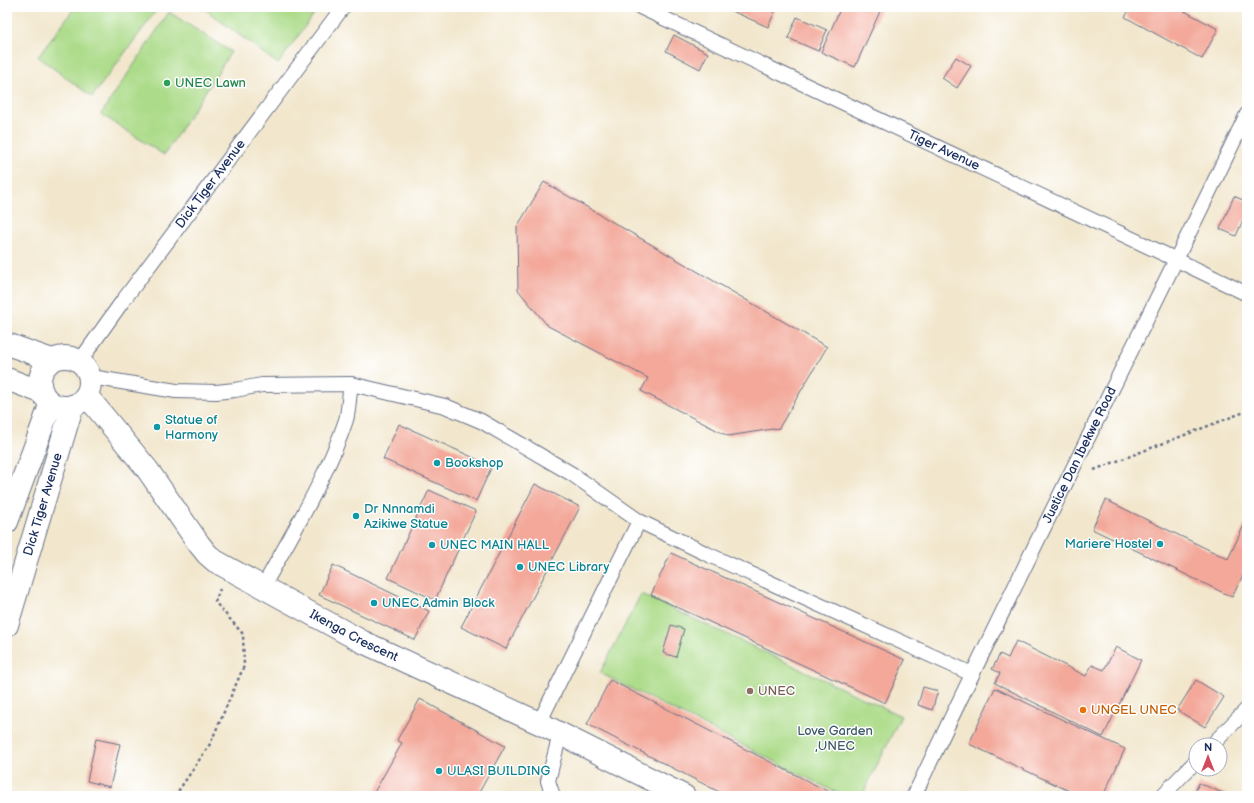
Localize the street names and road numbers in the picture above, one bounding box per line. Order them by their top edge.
street label: Tiger Avenue [905,126,983,174]
street label: Dick Tiger Avenue [172,136,249,231]
street label: Justice Dan Ibekwe Road [1039,384,1120,526]
street label: Dick Tiger Avenue [20,451,66,558]
street label: Ikenga Crescent [307,606,401,665]

